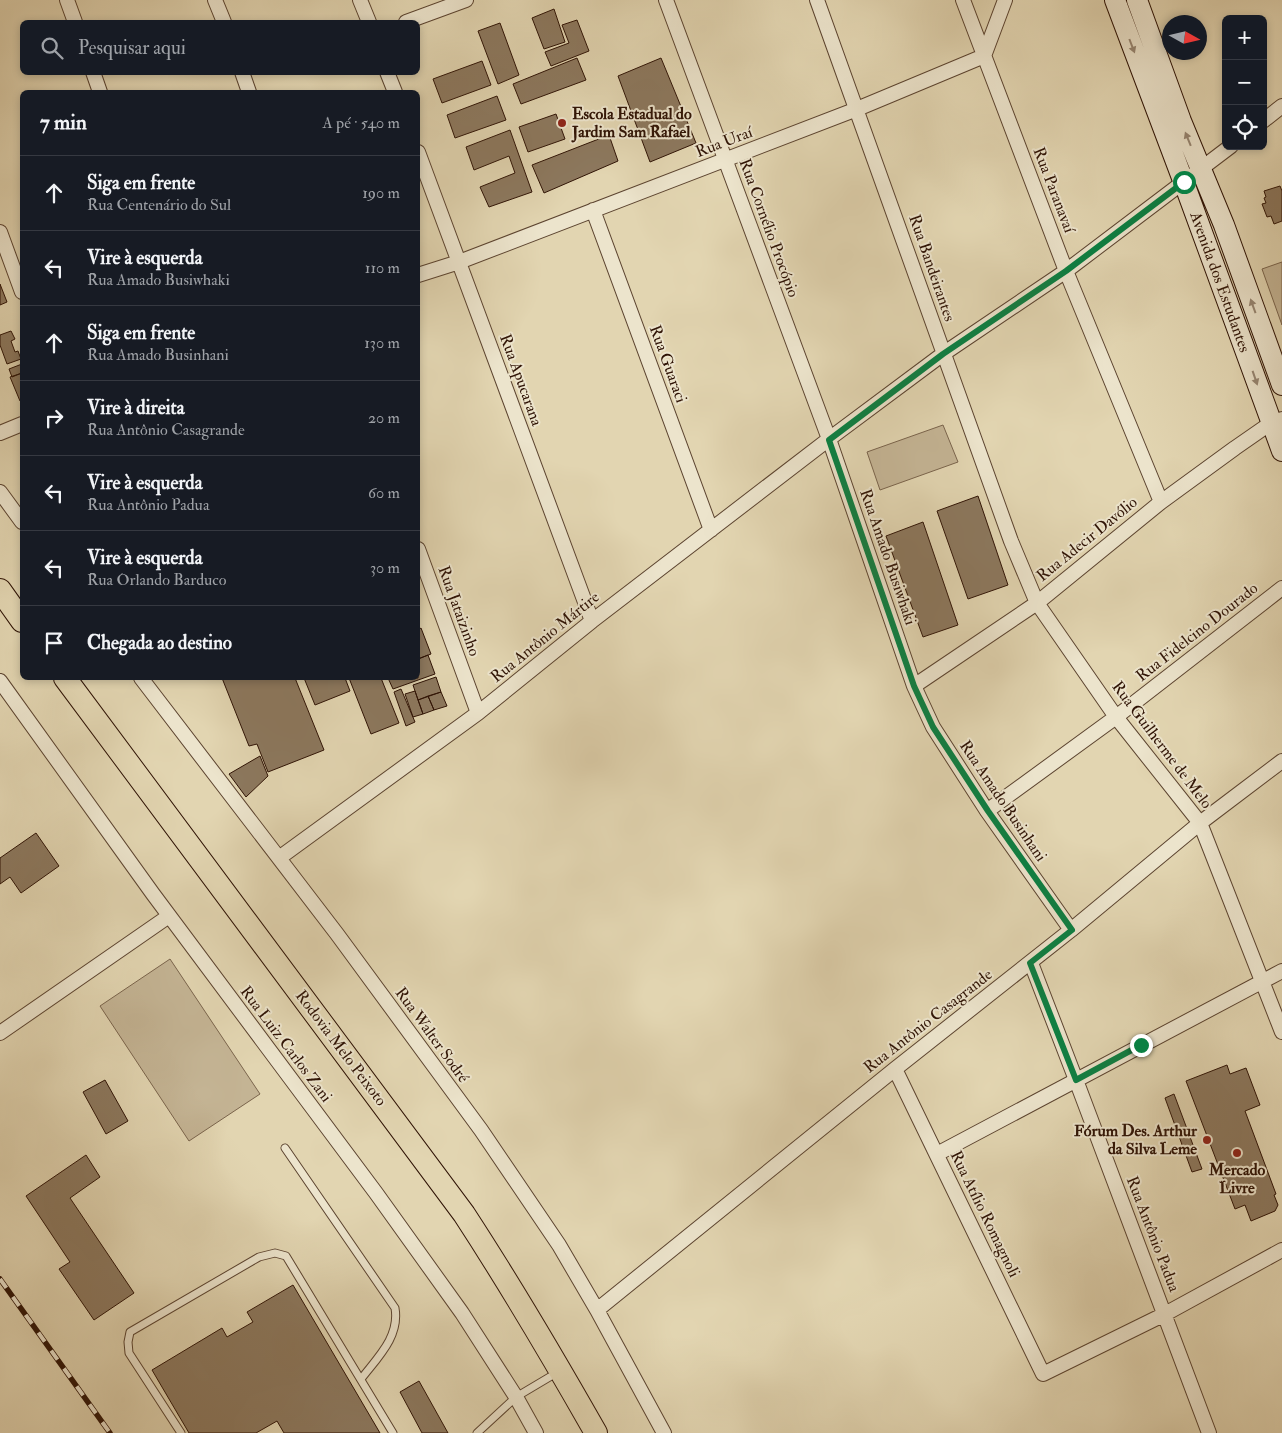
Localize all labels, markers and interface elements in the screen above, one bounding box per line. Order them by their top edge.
north arrow [1162,15,1207,60]
map controls [1222,15,1267,150]
button: + [1222,15,1267,60]
search box [20,20,420,75]
icon: search [38,34,66,62]
text: Pesquisar aqui [78,36,186,60]
one-way arrow [1129,38,1136,53]
button: − [1222,60,1267,105]
place label: Escola Estadual do Jardim Sam Rafael [571,104,692,143]
button: locate [1222,105,1267,150]
text: 7 min [40,109,87,136]
text: A pé · 540 m [323,113,400,133]
marker: Escola Estadual do Jardim Sam Rafael [556,117,568,129]
street label: Rua Uraí [693,121,757,162]
one-way arrow [1184,131,1191,146]
street label: Rua Paranavaí [1029,144,1080,237]
street label: Rua Cornélio Procópio [734,156,803,301]
text: Siga em frente [87,171,195,195]
route start [1173,171,1196,194]
icon: ahead [40,179,68,207]
text: 190 m [362,183,400,203]
text: Rua Centenário do Sul [87,195,231,215]
street label: Avenida dos Estudantes [1185,208,1255,355]
street label: Rua Bandeirantes [904,212,960,324]
text: Vire à esquerda [87,246,202,270]
icon: left [40,254,68,282]
text: 110 m [365,258,400,278]
text: Rua Amado Busiwhaki [87,270,230,290]
one-way arrow [1249,298,1257,313]
text: Siga em frente [87,321,195,345]
street label: Rua Guaraci [645,322,691,406]
icon: ahead [40,329,68,357]
street label: Rua Apucarana [494,331,547,429]
text: 130 m [364,333,400,353]
text: Rua Amado Businhani [87,345,229,365]
one-way arrow [1252,371,1259,386]
text: Vire à direita [87,396,184,420]
icon: right [40,404,68,432]
text: 20 m [368,408,400,428]
text: Rua Antônio Casagrande [87,420,245,440]
text: Vire à esquerda [87,471,202,495]
icon: left [40,479,68,507]
text: 60 m [368,483,400,503]
street label: Rua Amado Busiwhaki [855,486,921,628]
street label: Rua Adecir Davólio [1033,492,1142,586]
text: Rua Antônio Padua [87,495,209,515]
text: Vire à esquerda [87,546,202,570]
icon: left [40,554,68,582]
text: 30 m [370,558,400,578]
street label: Rua Jataizinho [432,563,485,659]
text: Rua Orlando Barduco [87,570,226,590]
street label: Rua Fidelcino Dourado [1132,578,1262,686]
street label: Rua Antônio Mártire [487,587,604,687]
icon: arrive [40,629,68,657]
text: Chegada ao destino [87,631,232,655]
street label: Rua Guilherme de Melo [1107,677,1217,813]
street label: Rua Amado Businhani [955,737,1051,865]
street label: Rua Antônio Casagrande [860,964,997,1077]
street label: Rua Luiz Carlos Zani [236,982,336,1106]
street label: Rua Walter Sodré [391,983,474,1087]
street label: Rodovia Melo Peixoto [291,986,391,1110]
route end [1130,1034,1153,1057]
place label: Fórum Des. Arthur da Silva Leme [1074,1121,1198,1159]
marker: Fórum Des. Arthur da Silva Leme [1201,1134,1213,1146]
street label: Rua Atílio Romagnoli [946,1147,1024,1281]
marker: Mercado Livre [1231,1147,1243,1159]
place label: Mercado Livre [1208,1160,1266,1198]
street label: Rua Antônio Padua [1122,1173,1184,1295]

